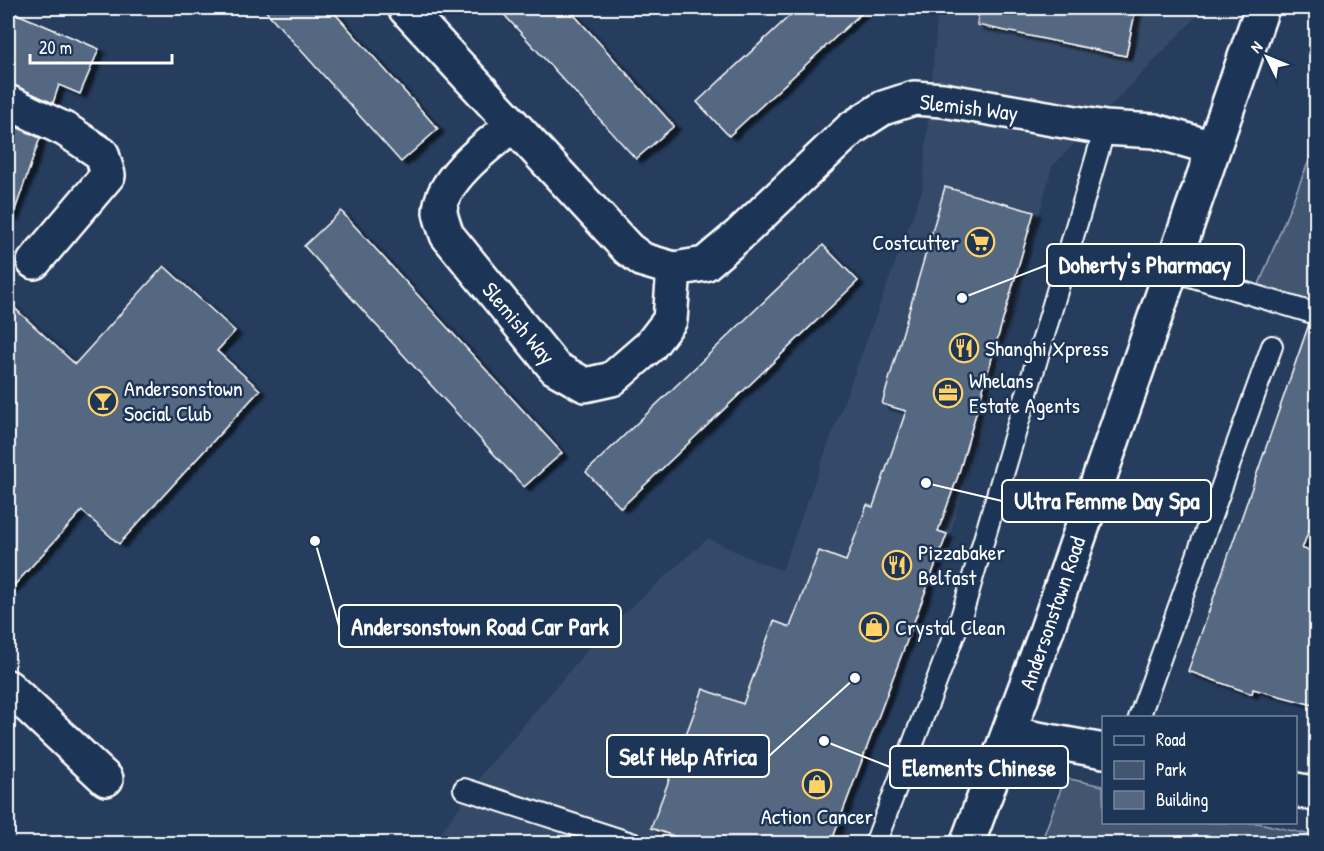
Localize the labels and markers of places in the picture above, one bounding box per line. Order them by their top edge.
supermarket icon: Costcutter [964,226,996,258]
place label: Costcutter [872,227,960,257]
callout: Doherty's Pharmacy [1047,244,1244,286]
restaurant icon: Shanghi Xpress [948,332,980,364]
place label: Shanghi Xpress [985,333,1109,363]
place label: Whelans Estate Agents [969,365,1080,420]
place label: Andersonstown Social Club [124,373,243,428]
office icon: Whelans Estate Agents [932,377,964,409]
bar icon: Andersonstown Social Club [87,385,119,417]
callout: Ultra Femme Day Spa [1002,480,1211,522]
place label: Pizzabaker Belfast [918,537,1006,592]
restaurant icon: Pizzabaker Belfast [881,549,913,581]
callout: Andersonstown Road Car Park [339,605,621,647]
shop icon: Crystal Clean [858,611,890,643]
place label: Crystal Clean [895,612,1006,642]
callout: Self Help Africa [607,735,769,777]
callout: Elements Chinese [890,746,1068,788]
shop icon: Action Cancer [801,768,833,800]
place label: Action Cancer [761,801,874,831]

